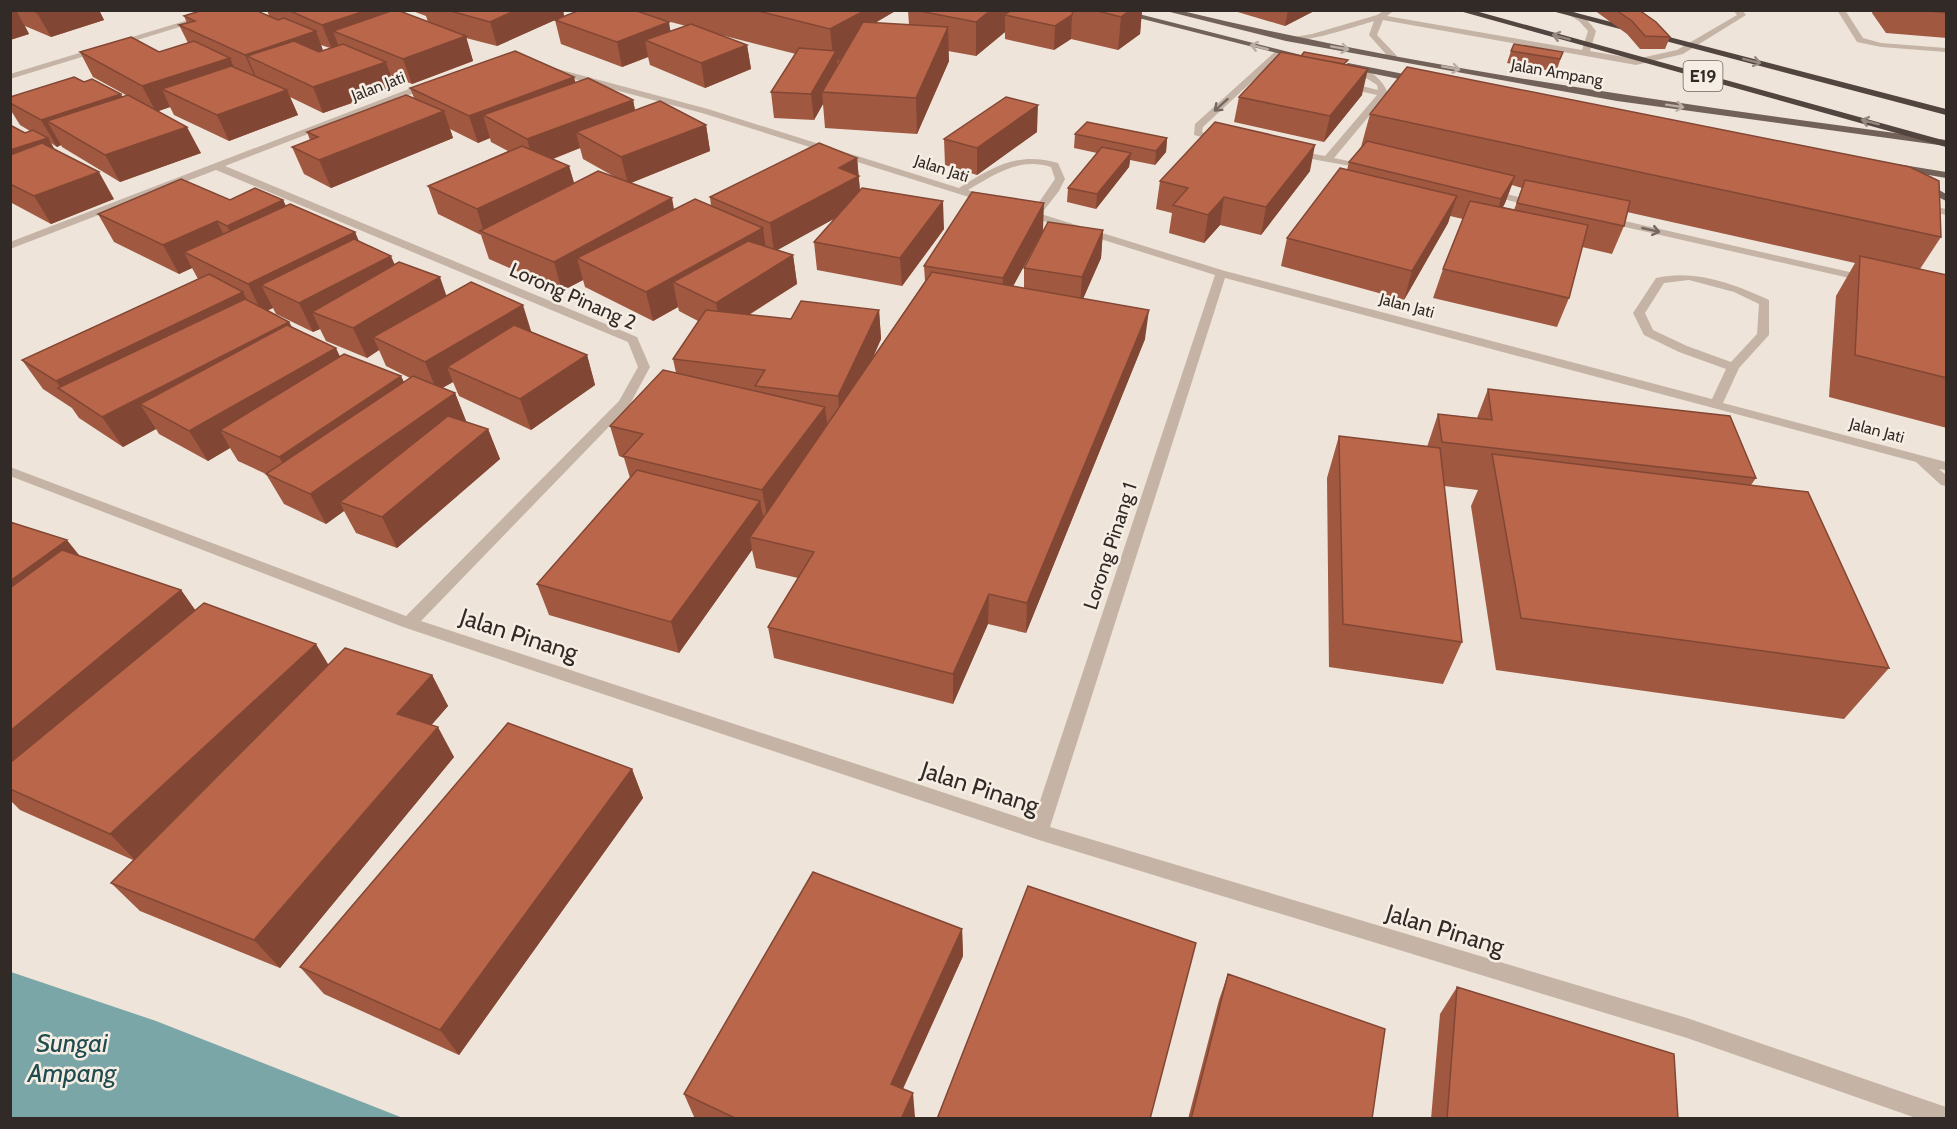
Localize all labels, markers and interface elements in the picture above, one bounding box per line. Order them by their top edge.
one-way arrow [1552,30,1571,42]
one-way arrow [1250,40,1269,52]
one-way arrow [1330,43,1349,54]
street label: Jalan Ampang [1508,55,1605,90]
one-way arrow [1742,56,1761,68]
road number: E19 [1684,61,1722,91]
one-way arrow [1441,63,1461,74]
street label: Jalan Jati [348,68,408,106]
one-way arrow [1214,98,1229,112]
one-way arrow [1664,101,1684,112]
one-way arrow [1861,115,1880,127]
street label: Jalan Jati [911,151,971,186]
one-way arrow [1642,225,1661,237]
street label: Lorong Pinang 2 [506,257,640,335]
street label: Jalan Jati [1376,289,1436,322]
street label: Jalan Jati [1846,414,1906,447]
street label: Lorong Pinang 1 [1078,480,1142,612]
street label: Jalan Pinang [456,602,583,668]
street label: Jalan Pinang [917,755,1044,821]
street label: Jalan Pinang [1381,897,1509,962]
water label: Sungai Ampang [27,1027,117,1089]

